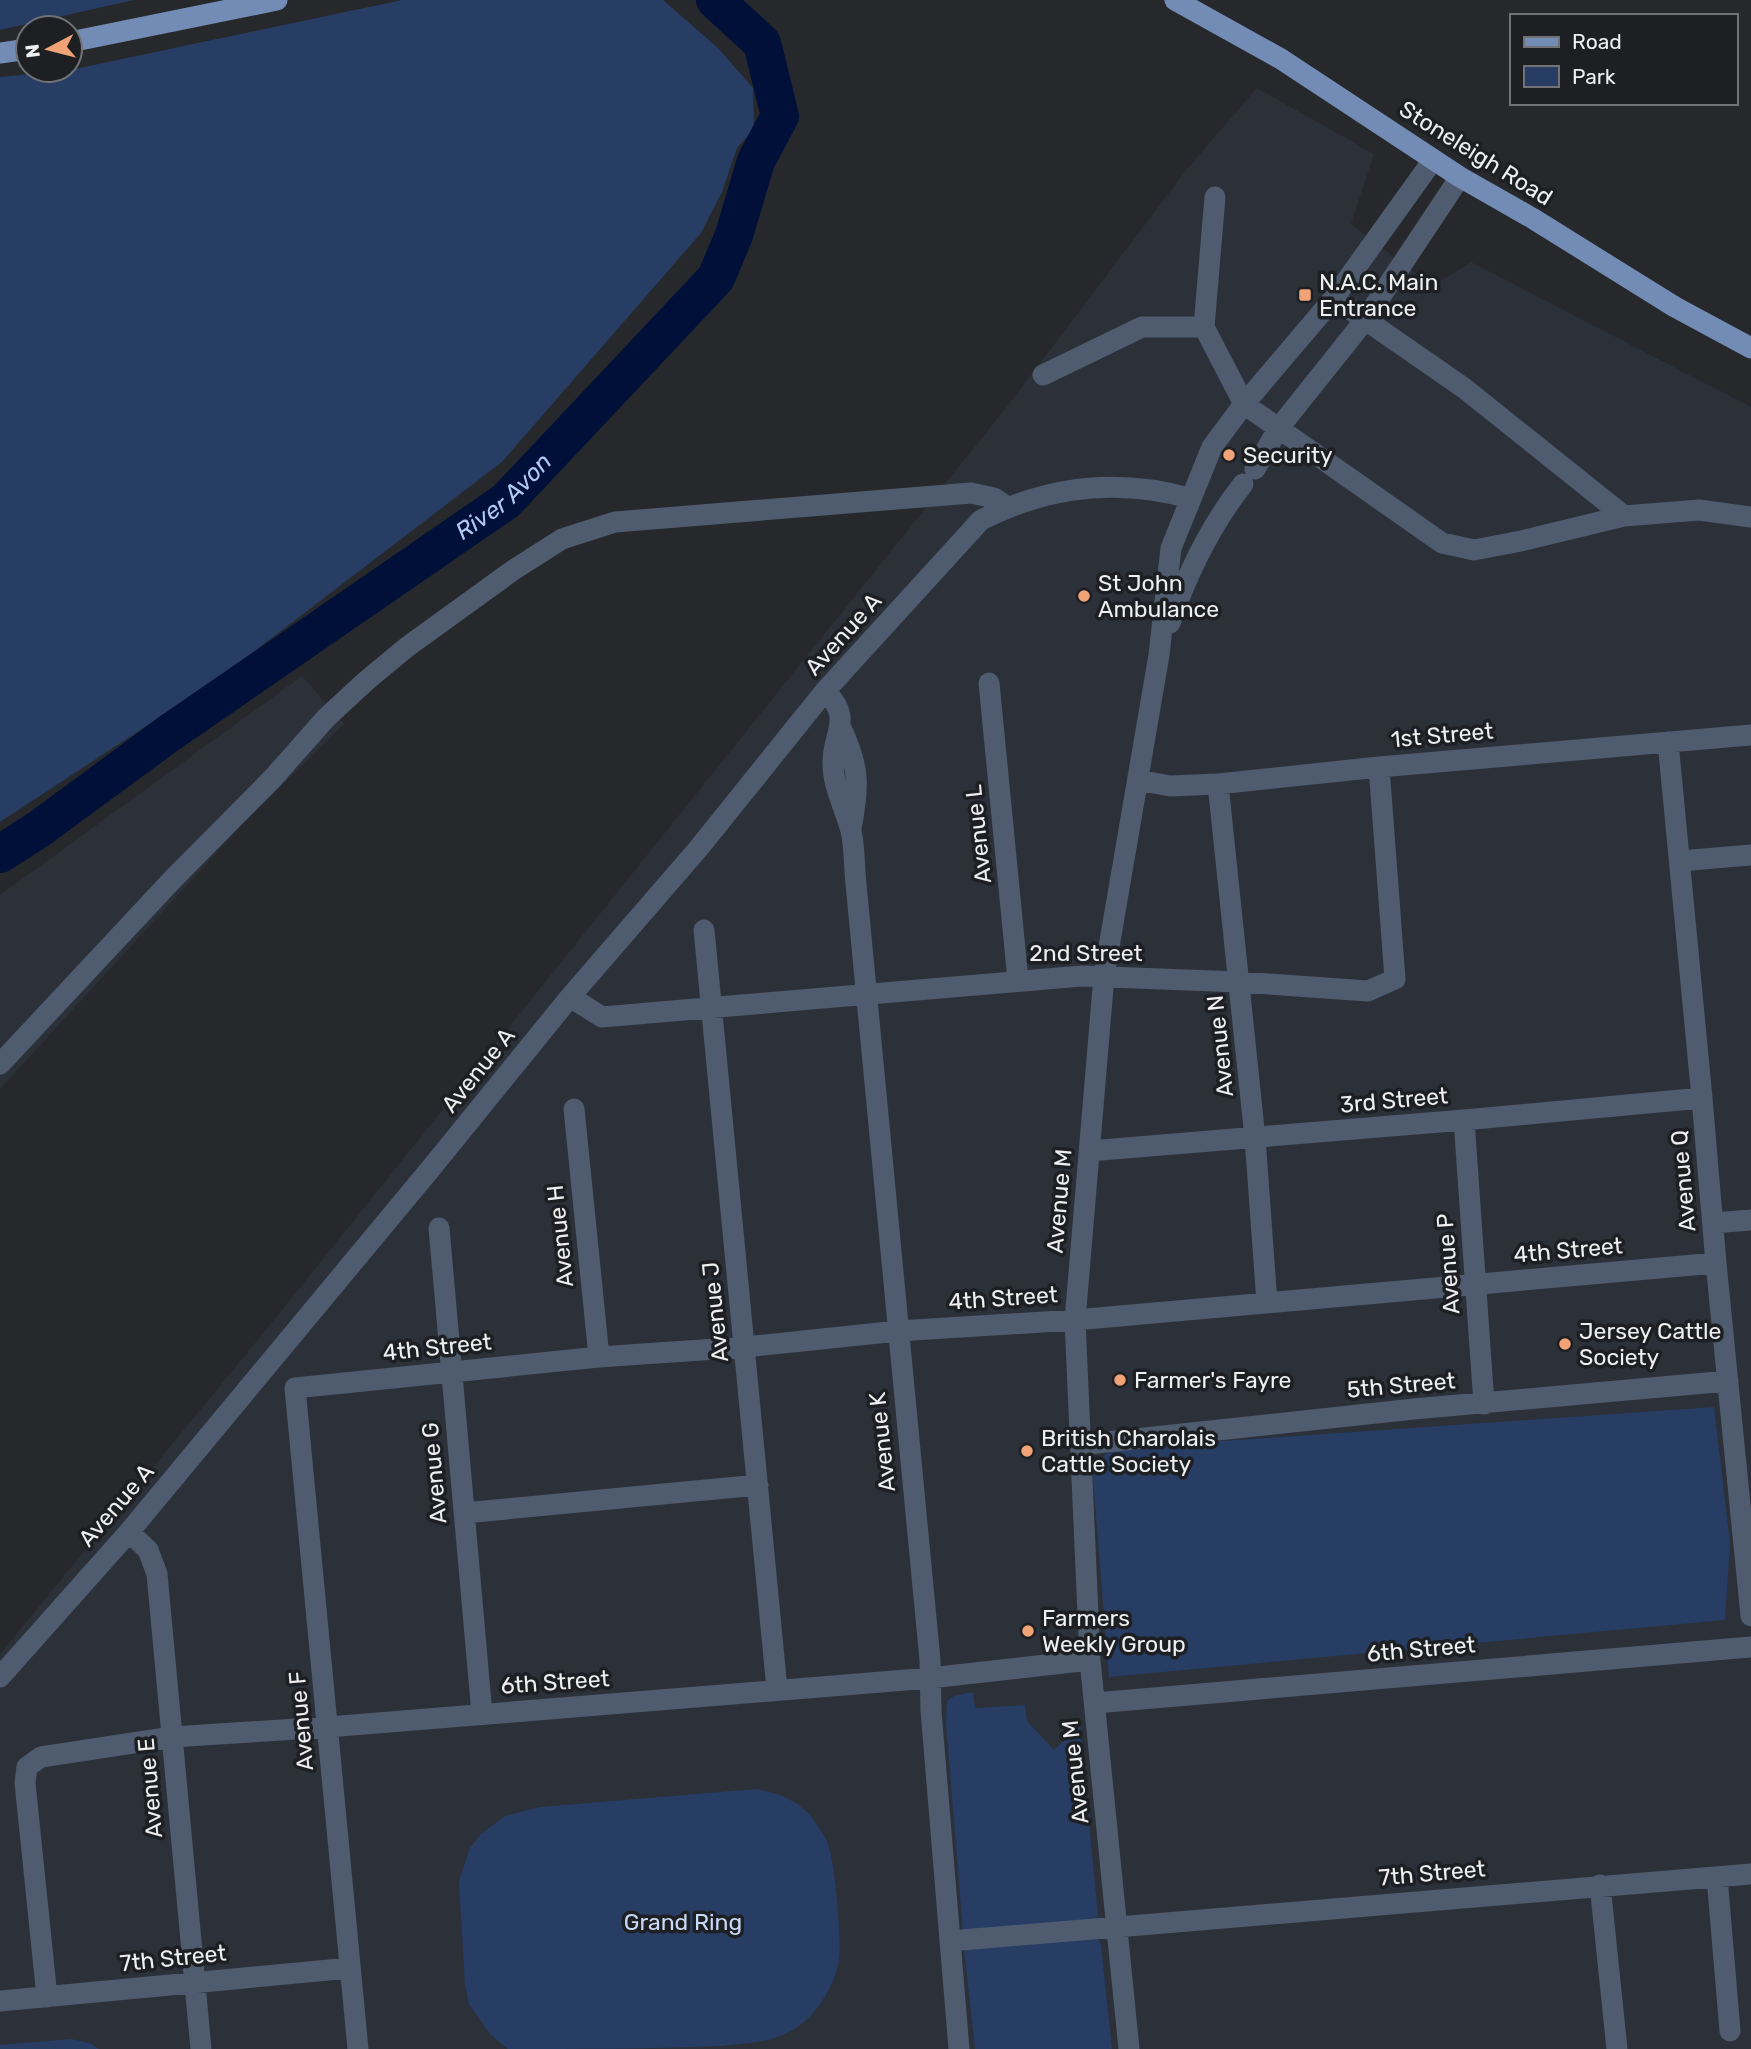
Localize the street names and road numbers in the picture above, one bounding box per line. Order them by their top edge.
street label: Stoneleigh Road [1394,95,1558,211]
street label: Avenue A [799,587,887,681]
street label: 1st Street [1390,717,1494,753]
street label: Avenue L [959,783,997,885]
street label: 2nd Street [1029,939,1143,967]
street label: Avenue N [1201,994,1239,1098]
street label: Avenue A [435,1022,521,1118]
street label: 3rd Street [1339,1081,1449,1119]
street label: Avenue Q [1665,1129,1701,1233]
street label: Avenue M [1041,1148,1077,1254]
street label: Avenue H [541,1184,579,1288]
street label: Avenue P [1431,1213,1465,1315]
street label: 4th Street [1512,1231,1624,1269]
street label: Avenue J [696,1260,734,1364]
street label: 4th Street [947,1280,1059,1316]
street label: 4th Street [381,1327,493,1367]
street label: 5th Street [1346,1366,1456,1404]
street label: Avenue K [863,1391,901,1493]
street label: Avenue G [416,1421,452,1525]
street label: Avenue A [72,1458,160,1552]
street label: 6th Street [1365,1630,1477,1668]
street label: 6th Street [500,1664,610,1700]
street label: Avenue F [283,1670,319,1772]
street label: Avenue M [1056,1719,1094,1825]
street label: Avenue E [132,1737,168,1839]
street label: 7th Street [1378,1854,1486,1892]
street label: 7th Street [118,1938,228,1978]

